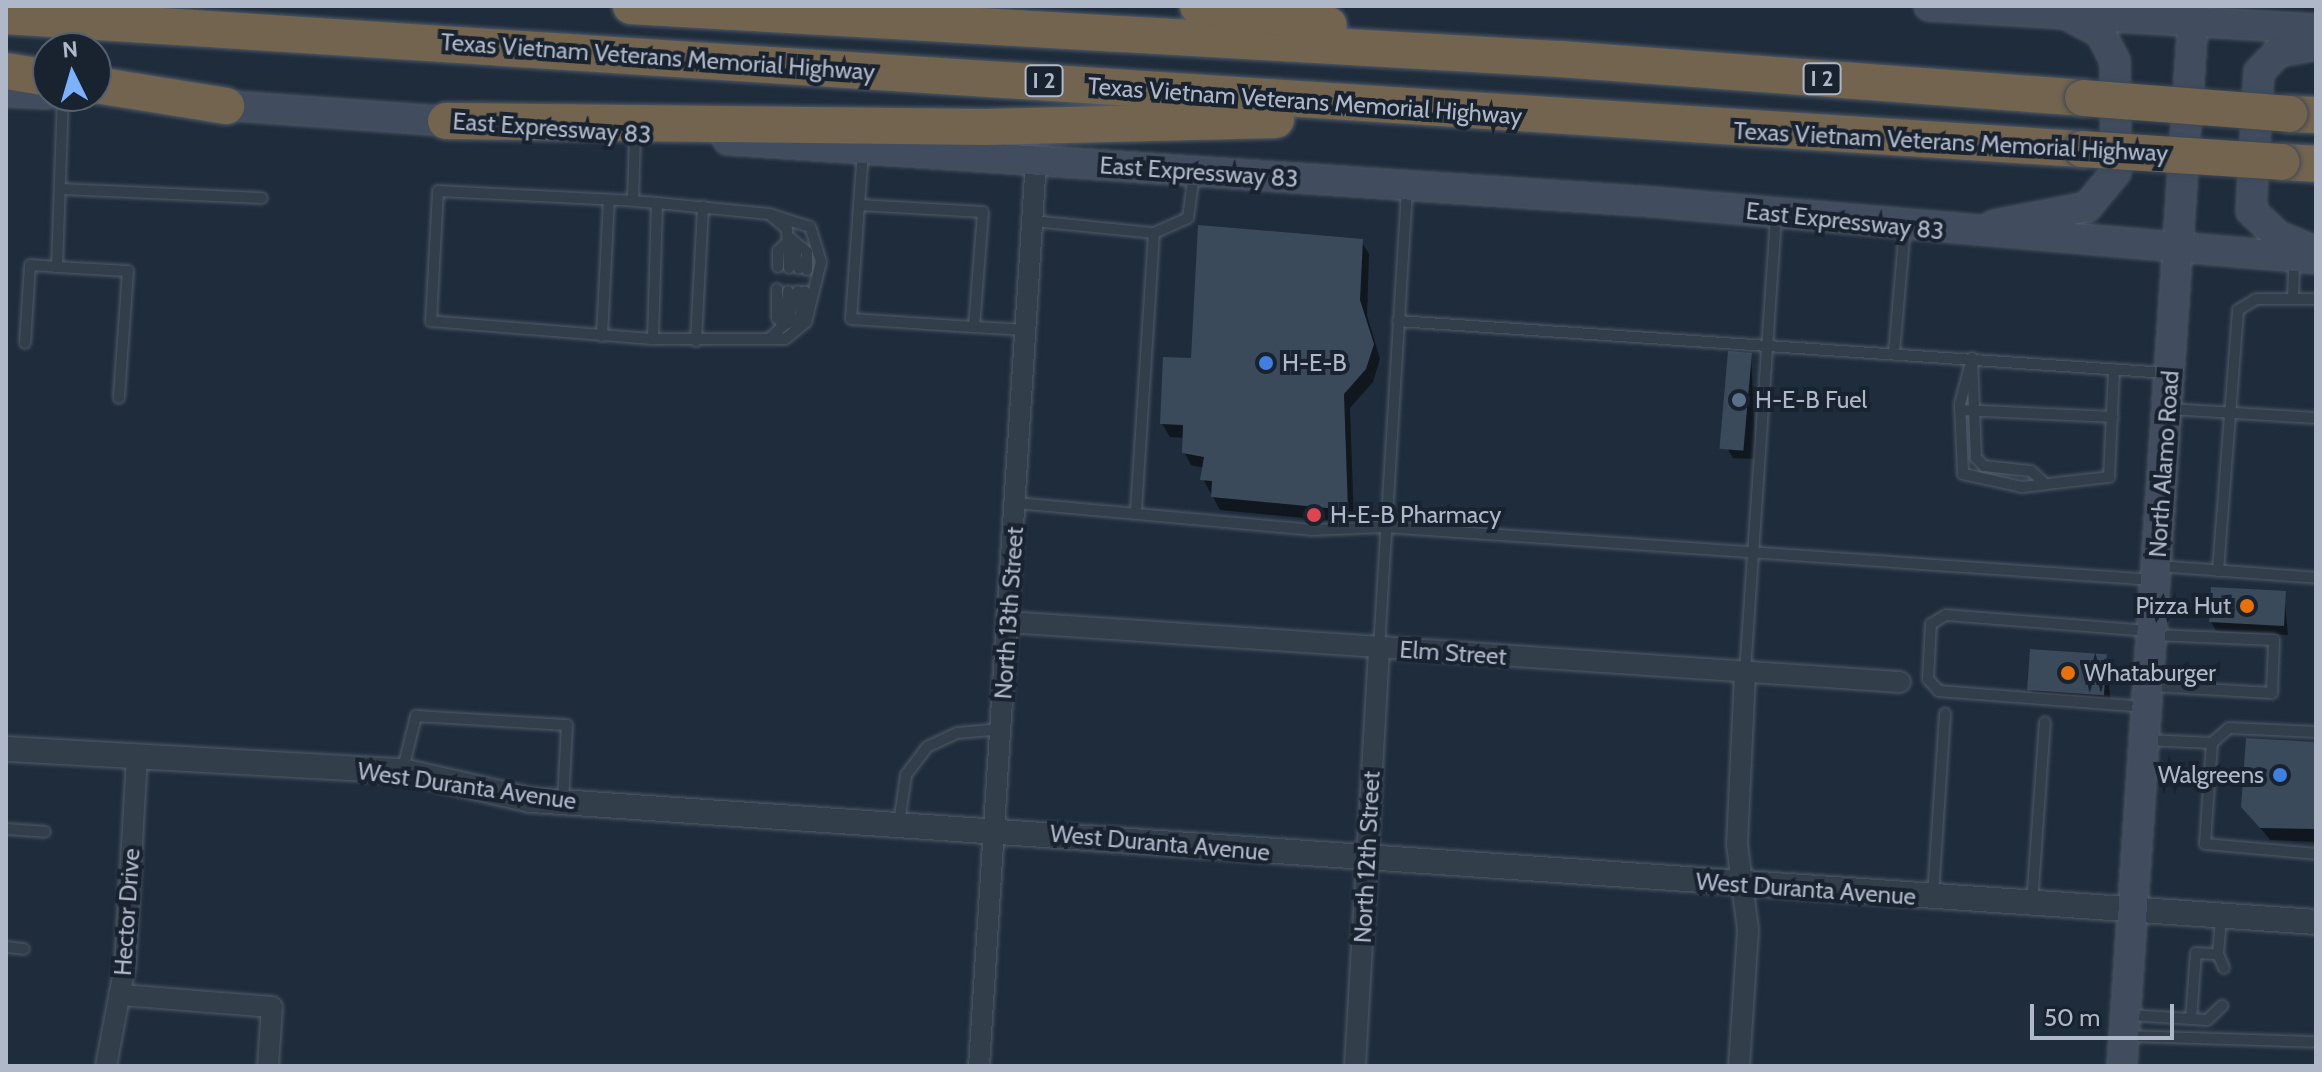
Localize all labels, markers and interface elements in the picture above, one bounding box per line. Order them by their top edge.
street label: Texas Vietnam Veterans Memorial Highway [440,27,876,87]
north arrow [32,32,112,112]
text: N [61,35,79,64]
road number: I 2 [1802,61,1842,97]
road number: I 2 [1024,63,1064,99]
street label: Texas Vietnam Veterans Memorial Highway [1087,71,1523,131]
street label: East Expressway 83 [452,107,652,149]
street label: Texas Vietnam Veterans Memorial Highway [1733,116,2169,168]
street label: East Expressway 83 [1099,151,1299,193]
street label: East Expressway 83 [1744,196,1946,246]
place label: H-E-B [1282,349,1347,377]
marker: H-E-B [1257,354,1275,372]
street label: North Alamo Road [2143,370,2185,558]
place label: H-E-B Fuel [1755,386,1867,414]
marker: H-E-B Fuel [1730,391,1748,409]
place label: H-E-B Pharmacy [1330,501,1501,529]
marker: H-E-B Pharmacy [1305,506,1323,524]
street label: North 13th Street [989,526,1029,700]
place label: Pizza Hut [2135,592,2231,620]
marker: Pizza Hut [2238,597,2256,615]
street label: Elm Street [1399,635,1507,671]
place label: Whataburger [2084,659,2216,687]
marker: Whataburger [2059,664,2077,682]
street label: West Duranta Avenue [356,756,578,816]
place label: Walgreens [2158,761,2264,789]
marker: Walgreens [2271,766,2289,784]
street label: North 12th Street [1348,770,1386,944]
street label: West Duranta Avenue [1049,819,1271,867]
street label: Hector Drive [108,847,146,977]
street label: West Duranta Avenue [1695,867,1917,911]
scale bar [2034,988,2178,1038]
text: 50 m [2044,1003,2100,1032]

